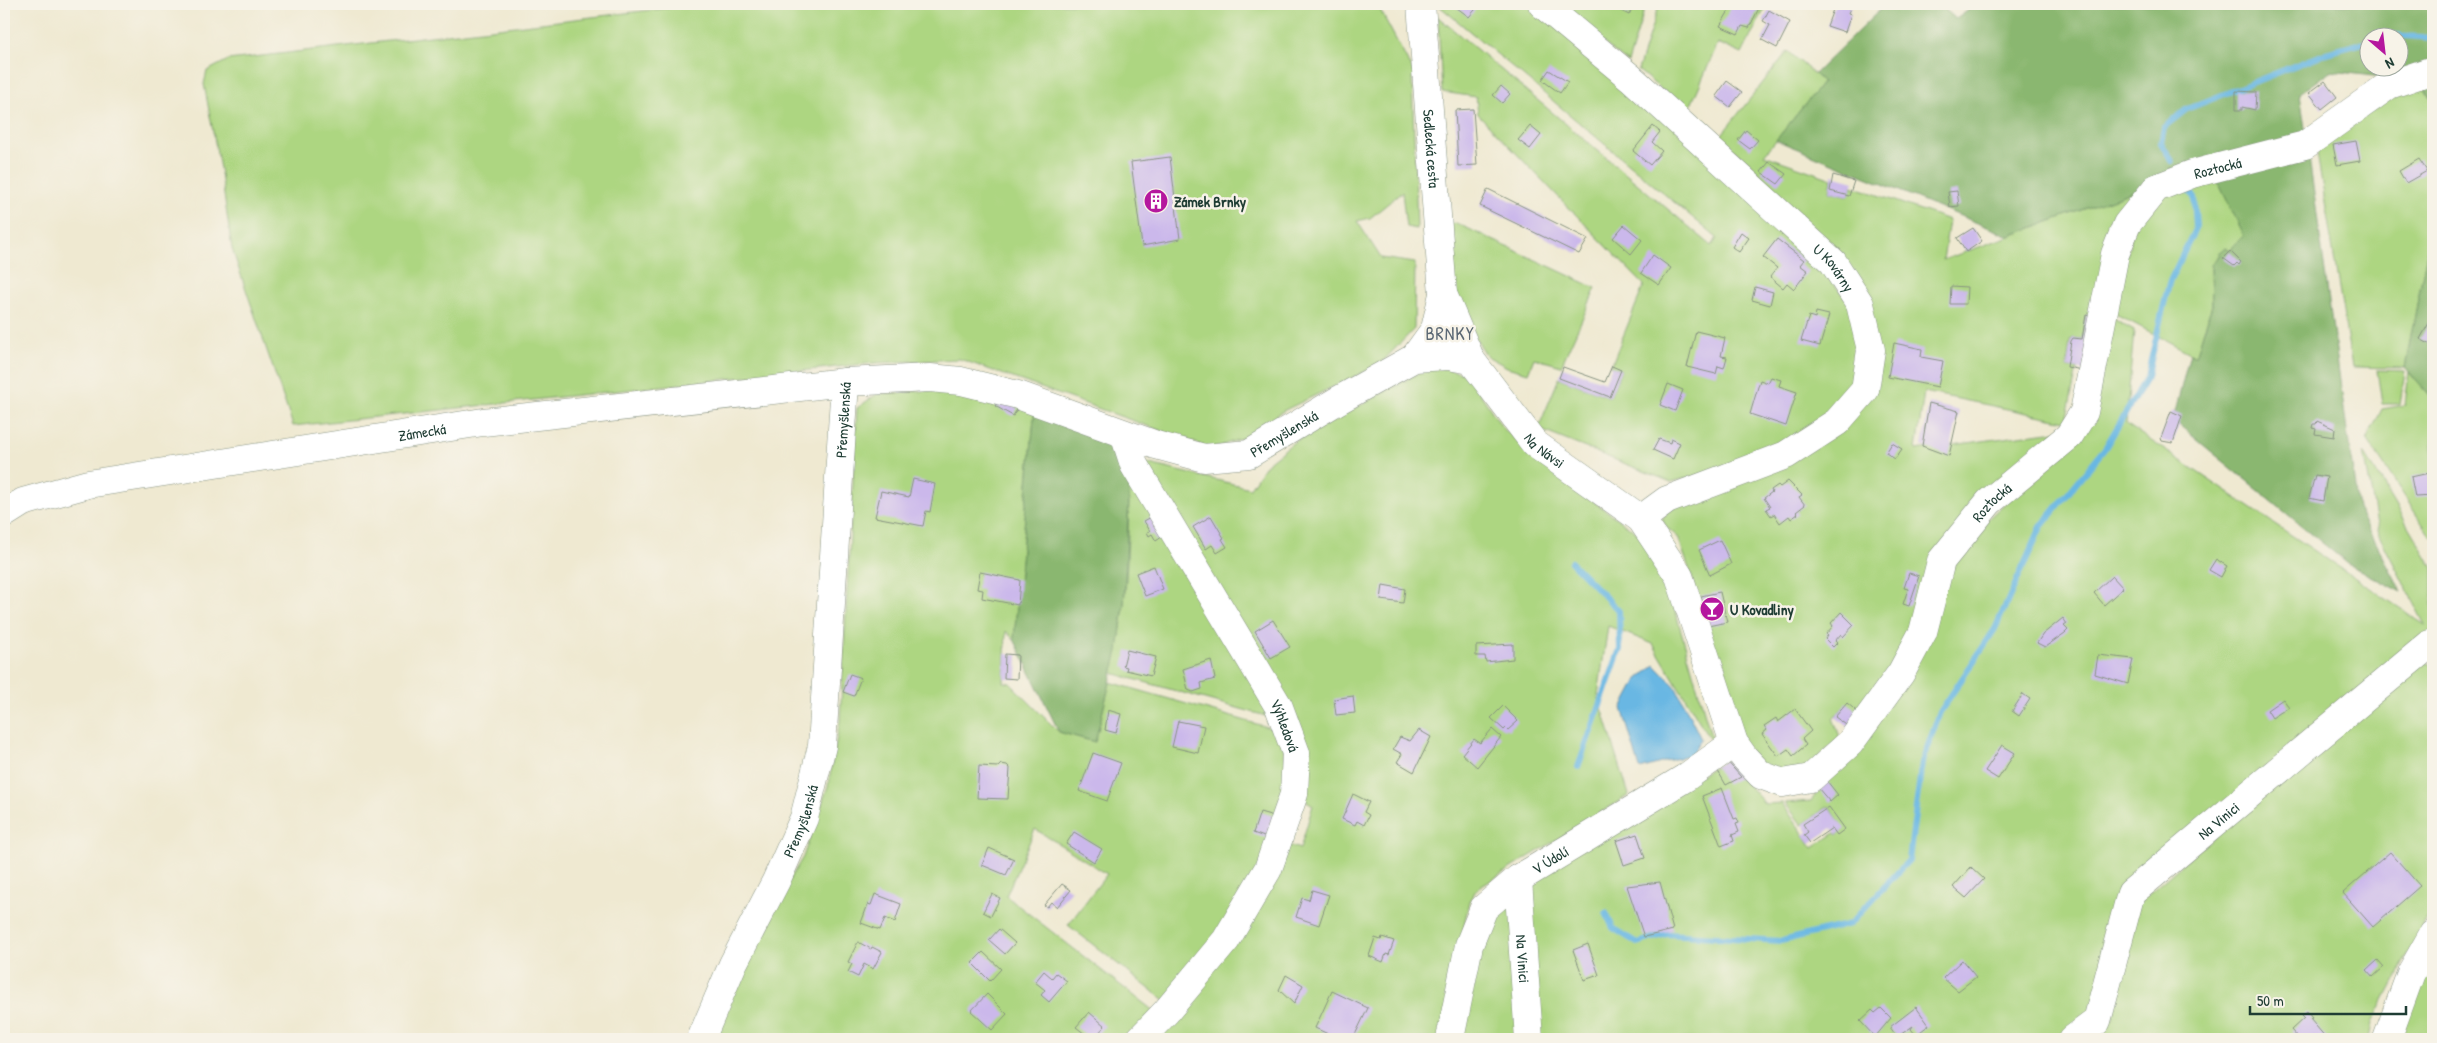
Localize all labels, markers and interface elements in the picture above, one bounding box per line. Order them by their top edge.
north arrow [2360,28,2410,78]
text: N [2382,54,2398,74]
street label: Sedlecká cesta [1419,109,1445,189]
street label: Roztocká [2192,151,2244,184]
building icon: Zámek Brnky [1143,188,1169,214]
place label: Zámek Brnky [1174,191,1247,213]
street label: U Kovárny [1809,239,1860,296]
district label: BRNKY [1425,321,1475,346]
street label: Přemyšlenská [830,381,855,458]
street label: Přemyšlenská [1246,404,1322,462]
street label: Zámecká [397,417,447,446]
street label: Na Návsi [1520,428,1569,473]
street label: Roztocká [1967,477,2016,526]
bar icon: U Kovadliny [1699,596,1725,622]
place label: U Kovadliny [1730,599,1794,621]
street label: Výhledová [1266,695,1305,755]
street label: Přemyšlenská [777,782,822,861]
street label: Na Vinici [2193,797,2244,844]
street label: V Údolí [1528,840,1572,879]
street label: Na Vinici [1511,934,1536,984]
scale bar [2250,983,2406,1015]
text: 50 m [2257,990,2284,1011]

